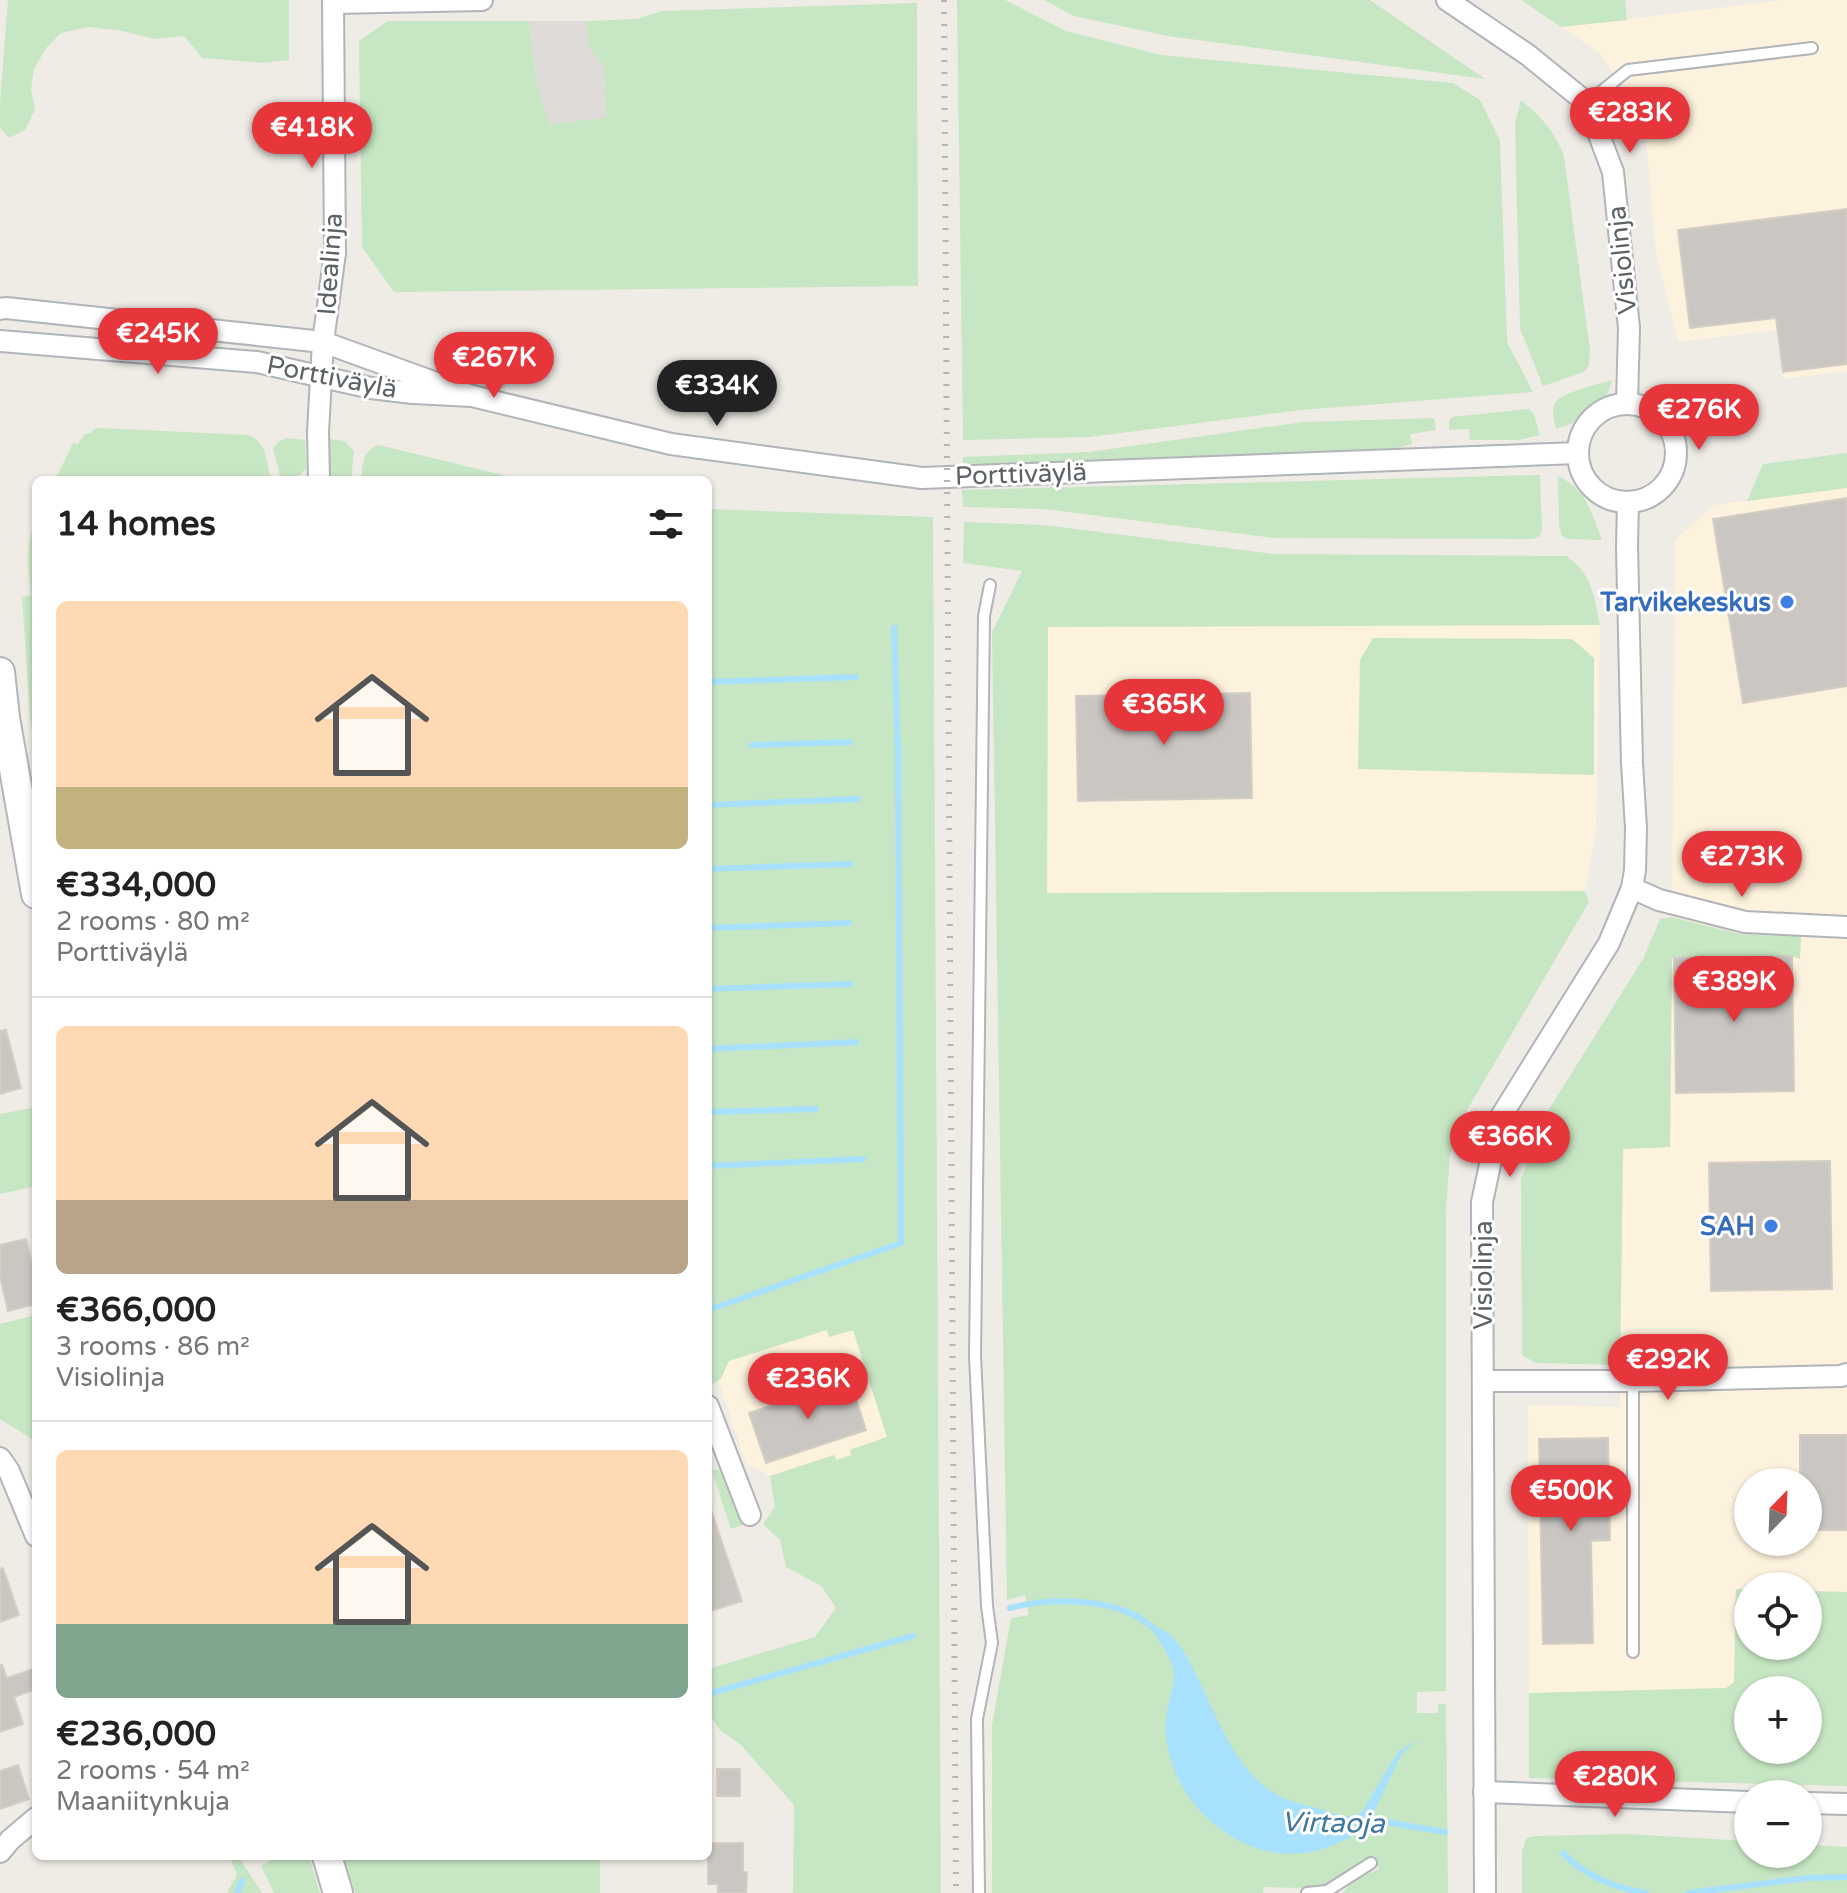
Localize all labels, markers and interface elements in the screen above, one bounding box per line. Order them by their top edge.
pin: €283K [1574,87,1686,155]
text: €283K [1588,97,1672,128]
pin: €418K [256,102,368,170]
text: €418K [270,112,354,143]
street label: Visiolinja [1601,204,1643,316]
street label: Idealinja [311,212,349,316]
pin: €245K [102,308,214,376]
text: €245K [116,318,200,349]
pin: €267K [438,332,550,400]
text: €267K [452,342,536,373]
street label: Porttiväylä [264,349,400,405]
pin: €334K [661,360,773,428]
text: €334K [675,370,759,401]
pin: €276K [1643,384,1755,452]
text: €276K [1657,394,1741,425]
street label: Porttiväylä [954,456,1088,492]
icon: filters [644,502,688,546]
text: 14 homes [56,504,216,545]
place label: Tarvikekeskus [1599,587,1771,618]
marker: Tarvikekeskus [1778,593,1796,611]
icon: home [300,653,444,797]
pin: €365K [1108,679,1220,747]
text: €365K [1122,689,1206,720]
pin: €273K [1686,831,1798,899]
text: €273K [1700,841,1784,872]
text: €334,000 [56,865,216,906]
text: 2 rooms · 80 m² [56,906,250,937]
text: Porttiväylä [56,937,188,968]
pin: €389K [1678,956,1790,1024]
text: €389K [1692,966,1776,997]
icon: home [300,1078,444,1222]
pin: €366K [1454,1111,1566,1179]
text: €366K [1468,1121,1552,1152]
place label: SAH [1700,1211,1755,1242]
marker: SAH [1762,1217,1780,1235]
street label: Visiolinja [1468,1220,1499,1330]
text: €366,000 [56,1290,216,1331]
text: 3 rooms · 86 m² [56,1331,250,1362]
pin: €292K [1612,1334,1724,1402]
text: €292K [1626,1344,1710,1375]
pin: €236K [752,1353,864,1421]
text: Visiolinja [56,1362,165,1393]
text: €236K [766,1363,850,1394]
pin: €500K [1515,1465,1627,1533]
north arrow [1734,1468,1822,1556]
map controls [1734,1468,1822,1868]
text: €500K [1529,1475,1613,1506]
icon: home [300,1502,444,1646]
button: locate [1734,1572,1822,1660]
button: + [1734,1676,1822,1764]
text: €236,000 [56,1714,216,1755]
pin: €280K [1559,1751,1671,1819]
text: 2 rooms · 54 m² [56,1755,250,1786]
text: €280K [1573,1761,1657,1792]
button: − [1734,1780,1822,1868]
text: Maaniitynkuja [56,1786,230,1817]
water label: Virtaoja [1281,1805,1386,1841]

